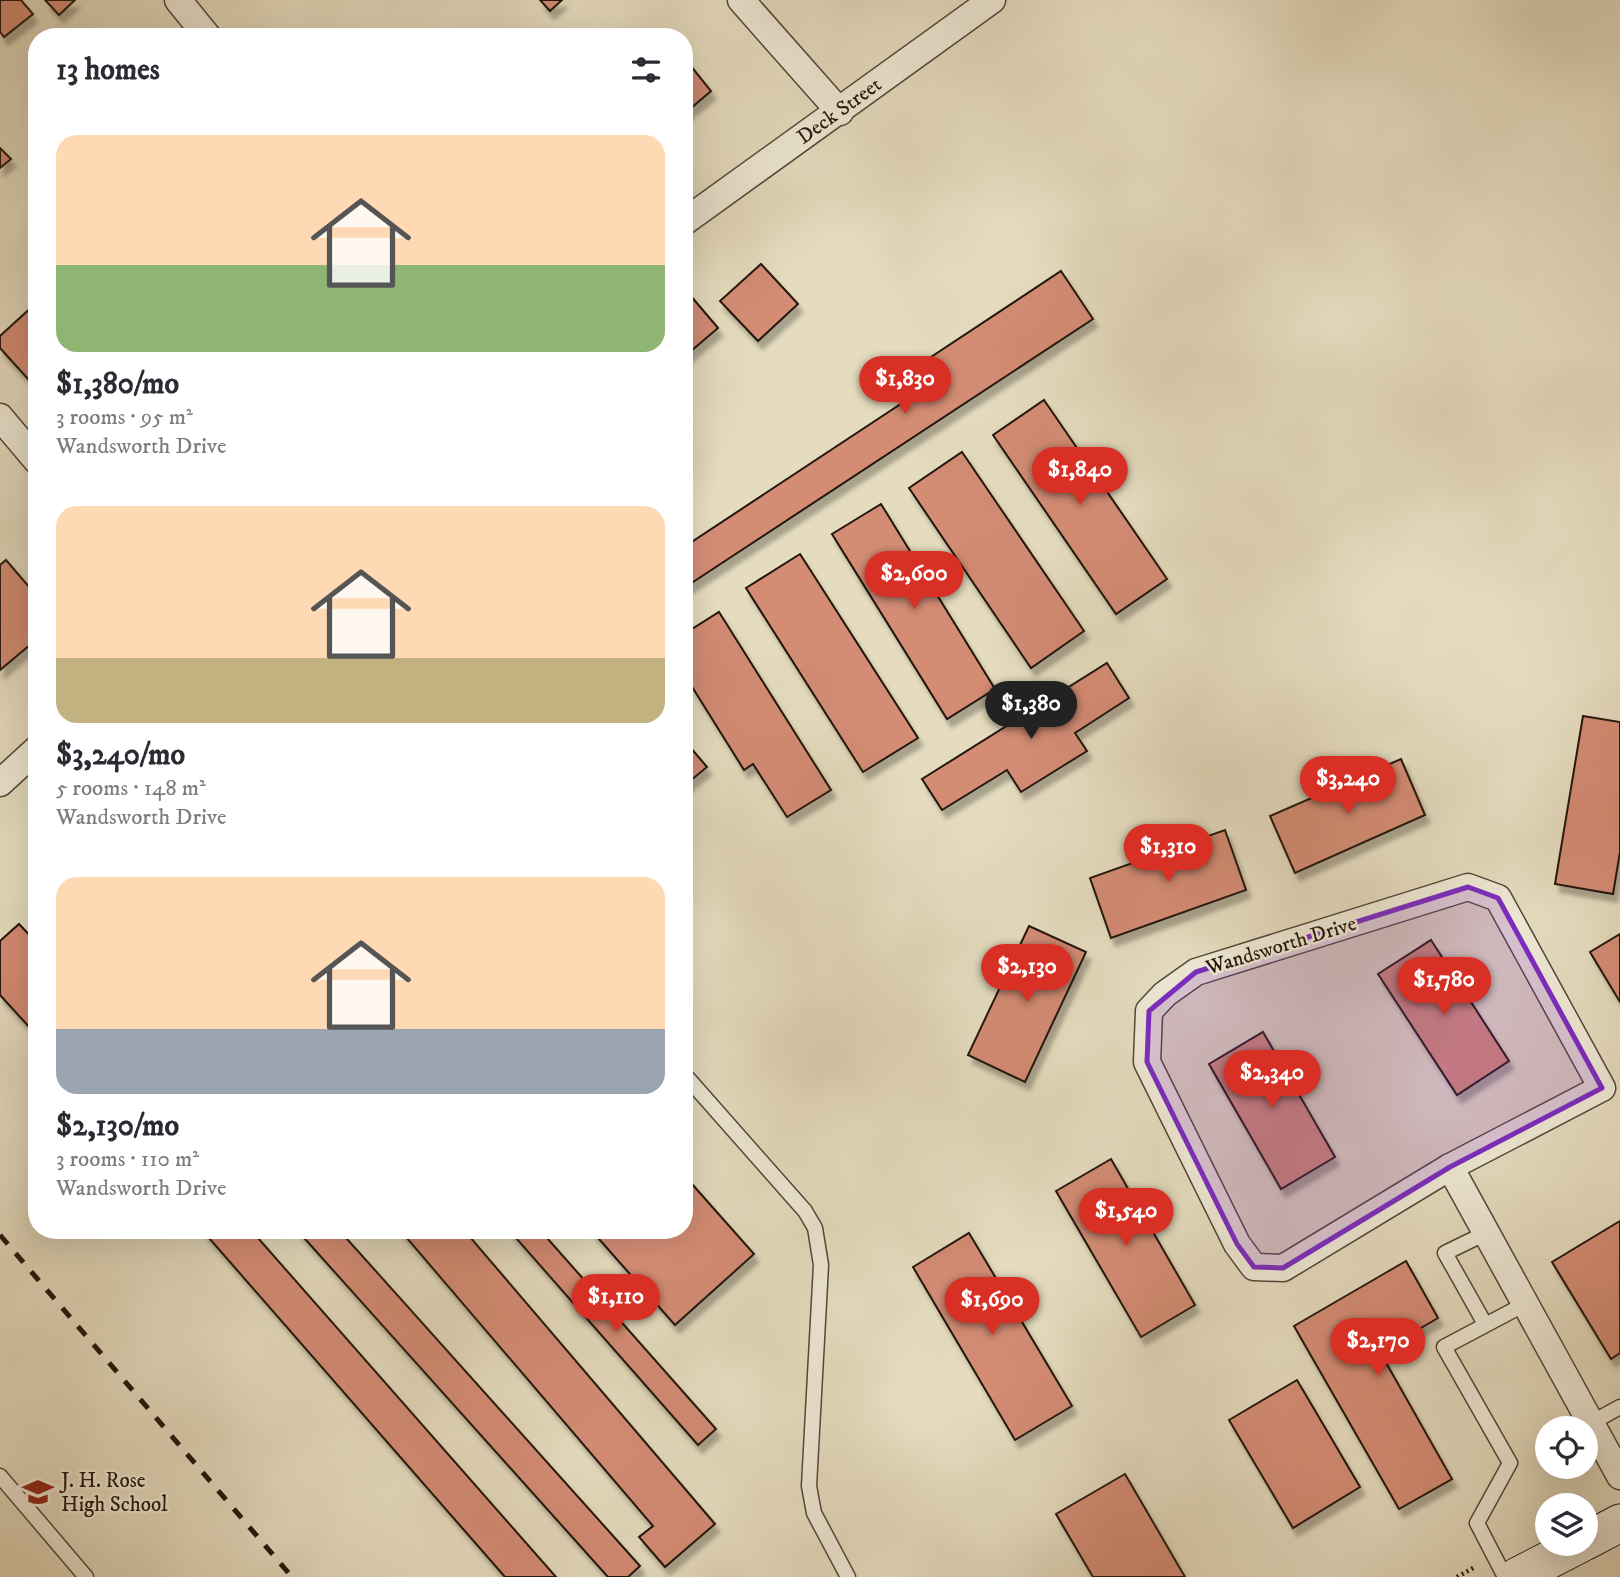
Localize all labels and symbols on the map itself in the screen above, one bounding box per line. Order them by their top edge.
street label: Deck Street [792,72,887,150]
pin: $1,830 [848,356,962,416]
pin: $1,840 [1023,448,1137,507]
pin: $2,600 [857,552,971,611]
pin: $1,380 [974,682,1088,741]
pin: $3,240 [1291,756,1405,816]
pin: $1,310 [1111,824,1225,884]
street label: Wandsworth Drive [1202,911,1360,981]
pin: $2,130 [970,944,1084,1004]
pin: $1,780 [1387,958,1501,1017]
pin: $2,340 [1215,1050,1329,1110]
pin: $1,540 [1069,1188,1183,1248]
pin: $1,110 [559,1274,673,1334]
pin: $1,690 [935,1278,1049,1337]
pin: $2,170 [1321,1318,1435,1378]
place label: J. H. Rose High School [59,1468,168,1518]
school or university icon: J. H. Rose High School [21,1475,55,1509]

